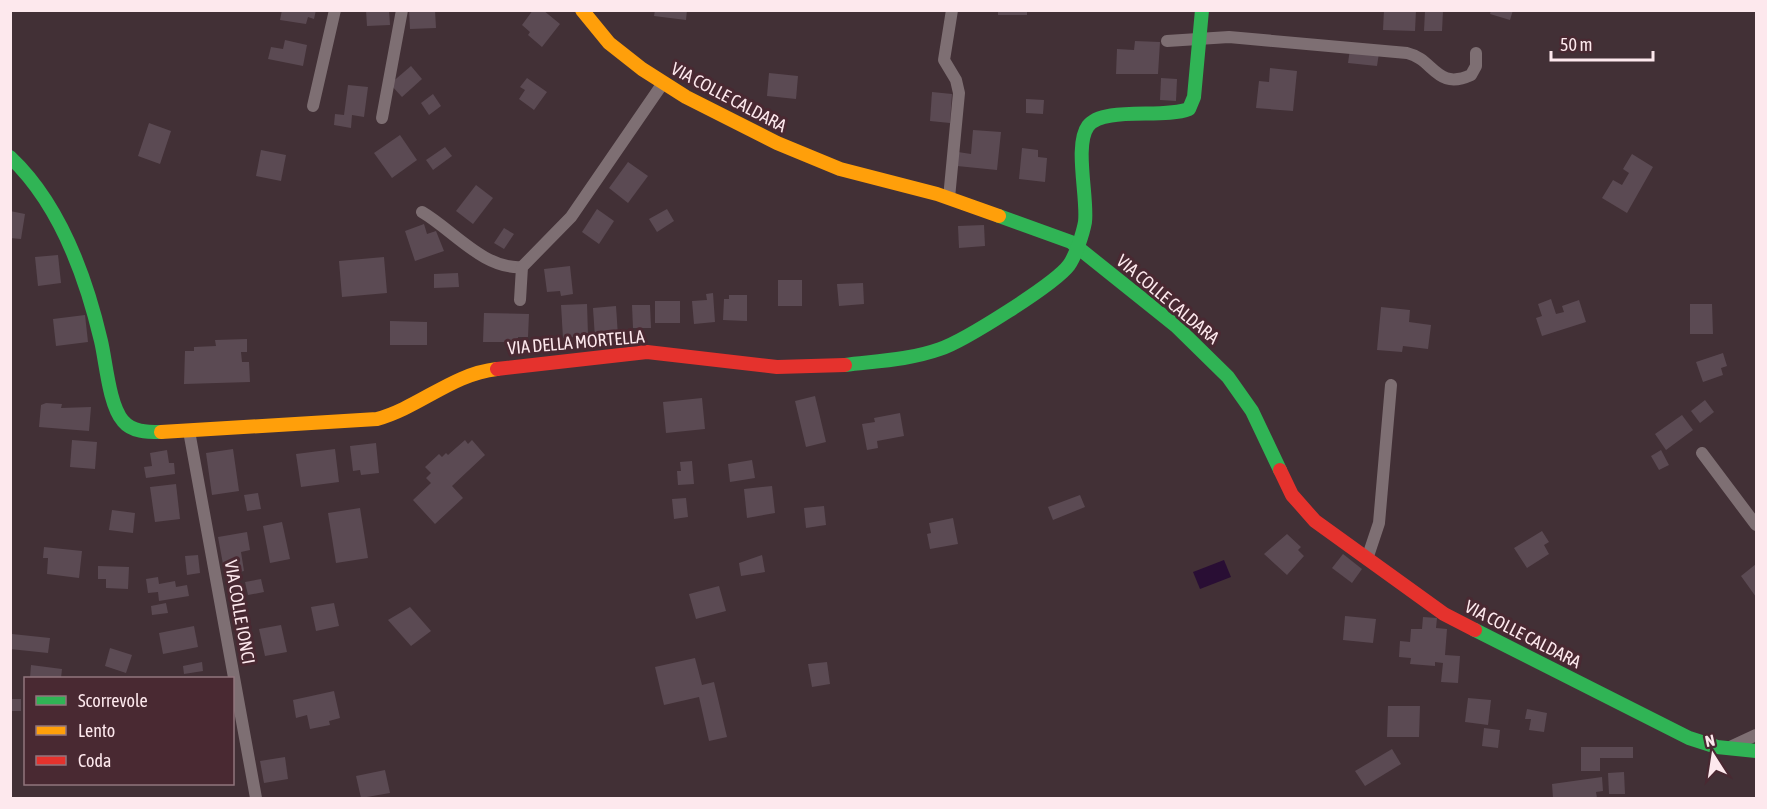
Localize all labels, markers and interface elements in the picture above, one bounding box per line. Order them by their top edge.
scale bar [1551,24,1653,62]
text: 50 m [1560,34,1592,55]
street label: VIA COLLE CALDARA [668,58,790,136]
street label: VIA COLLE CALDARA [1112,250,1224,348]
street label: VIA DELLA MORTELLA [507,326,646,358]
street label: VIA COLLE IONCI [221,558,259,666]
street label: VIA COLLE CALDARA [1461,596,1585,672]
legend [24,677,234,785]
text: Scorrevole [78,690,148,711]
text: Lento [78,720,115,741]
north arrow [1683,725,1743,785]
text: N [1703,731,1716,750]
text: Coda [78,750,111,771]

